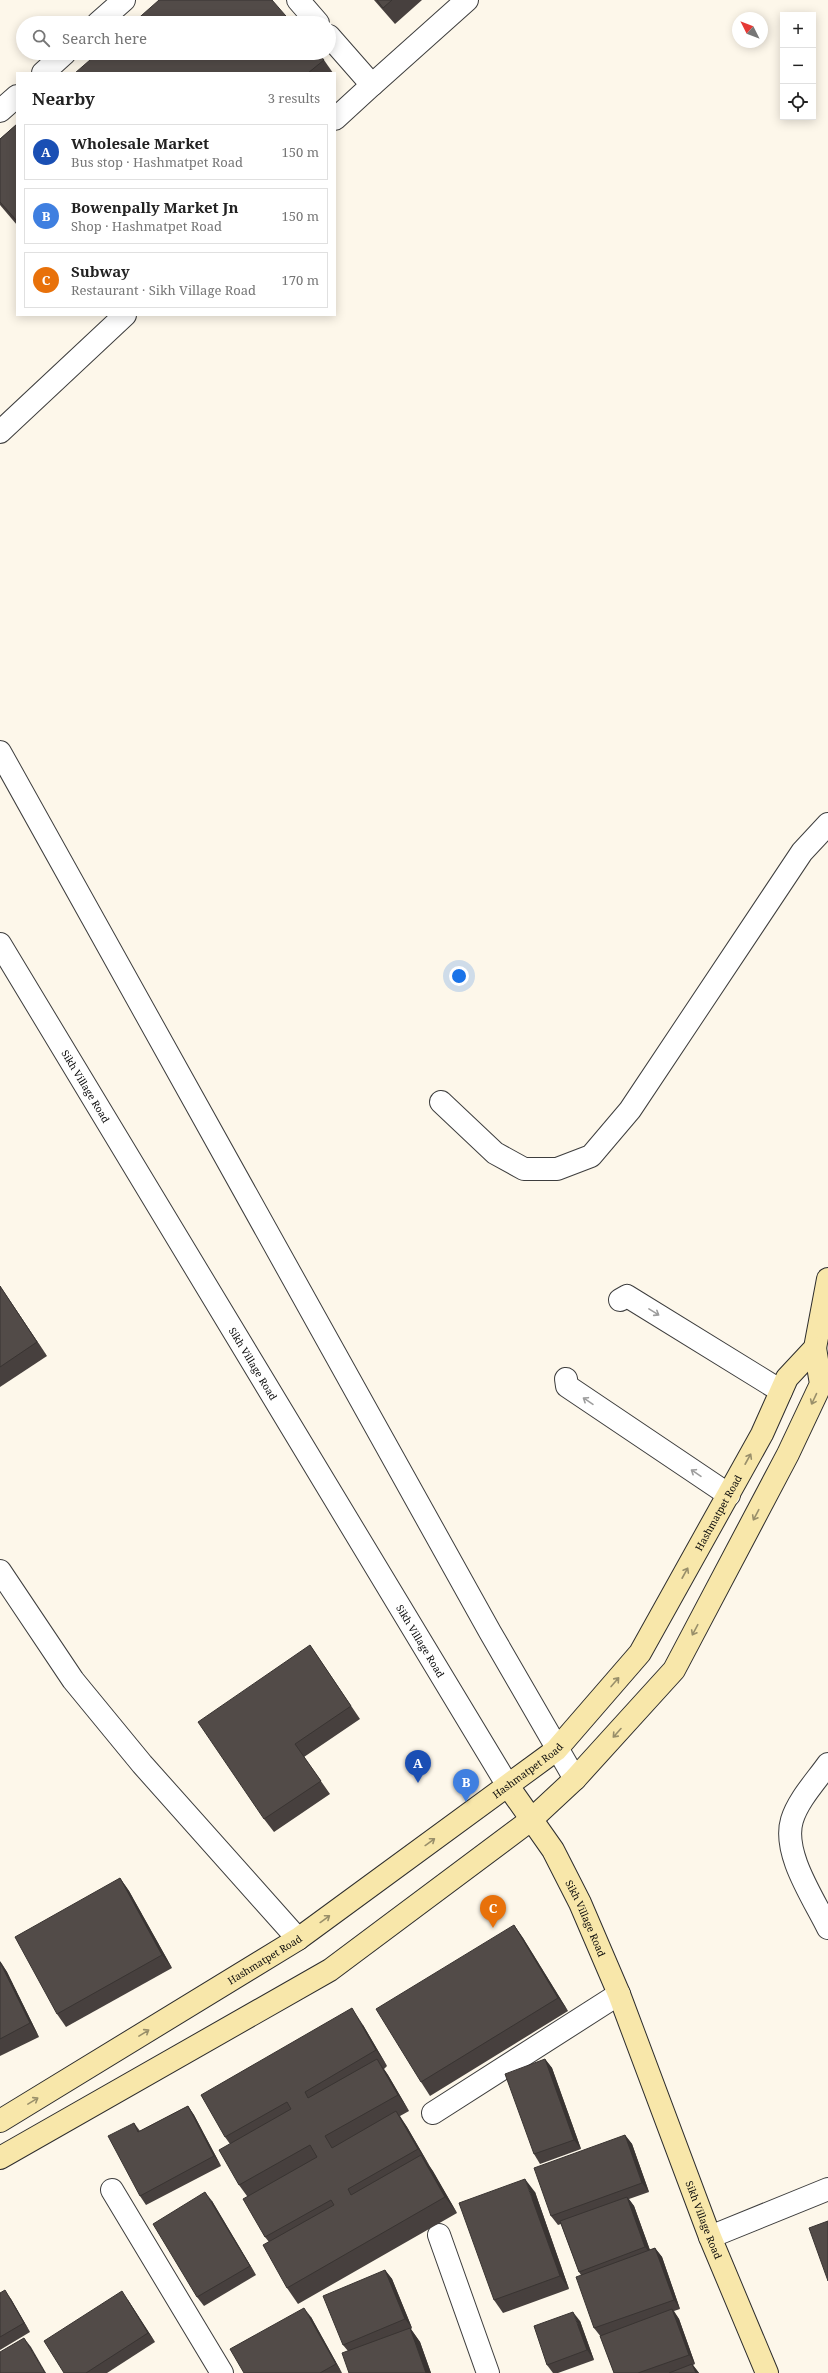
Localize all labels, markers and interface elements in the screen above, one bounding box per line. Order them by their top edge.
north arrow [732,12,768,48]
map controls [780,12,816,120]
button: + [780,12,816,48]
search box [16,16,336,60]
icon: search [30,27,52,49]
text: Search here [62,28,147,48]
button: − [780,48,816,84]
button: locate [780,84,816,120]
text: Nearby [32,87,95,110]
text: 3 results [268,89,320,107]
text: Wholesale Market [71,133,209,153]
text: A [41,143,51,161]
text: 150 m [282,143,319,161]
text: Bus stop · Hashmatpet Road [71,153,243,171]
text: Bowenpally Market Jn [71,197,238,217]
text: B [42,207,50,225]
text: 150 m [282,207,319,225]
text: Shop · Hashmatpet Road [71,217,222,235]
text: Subway [71,261,130,281]
text: C [42,271,50,289]
text: 170 m [282,271,319,289]
text: Restaurant · Sikh Village Road [71,281,256,299]
your location [449,966,469,986]
street label: Sikh Village Road [58,1047,113,1125]
one-way arrow [648,1309,660,1317]
street label: Sikh Village Road [226,1324,281,1403]
one-way arrow [810,1392,817,1404]
one-way arrow [583,1397,594,1405]
one-way arrow [745,1453,753,1465]
one-way arrow [691,1469,702,1477]
street label: Hashmatpet Road [691,1472,745,1553]
one-way arrow [752,1509,759,1521]
one-way arrow [682,1567,690,1579]
street label: Sikh Village Road [393,1602,448,1680]
one-way arrow [691,1624,699,1636]
one-way arrow [611,1676,620,1687]
one-way arrow [612,1728,622,1738]
street label: Hashmatpet Road [489,1740,566,1801]
pin: A [405,1750,431,1783]
pin: B [453,1769,479,1802]
one-way arrow [425,1838,436,1847]
street label: Sikh Village Road [562,1877,609,1959]
pin: C [480,1895,506,1928]
one-way arrow [319,1915,330,1923]
street label: Hashmatpet Road [225,1931,305,1988]
one-way arrow [138,2029,150,2037]
one-way arrow [27,2097,38,2105]
street label: Sikh Village Road [683,2179,725,2261]

